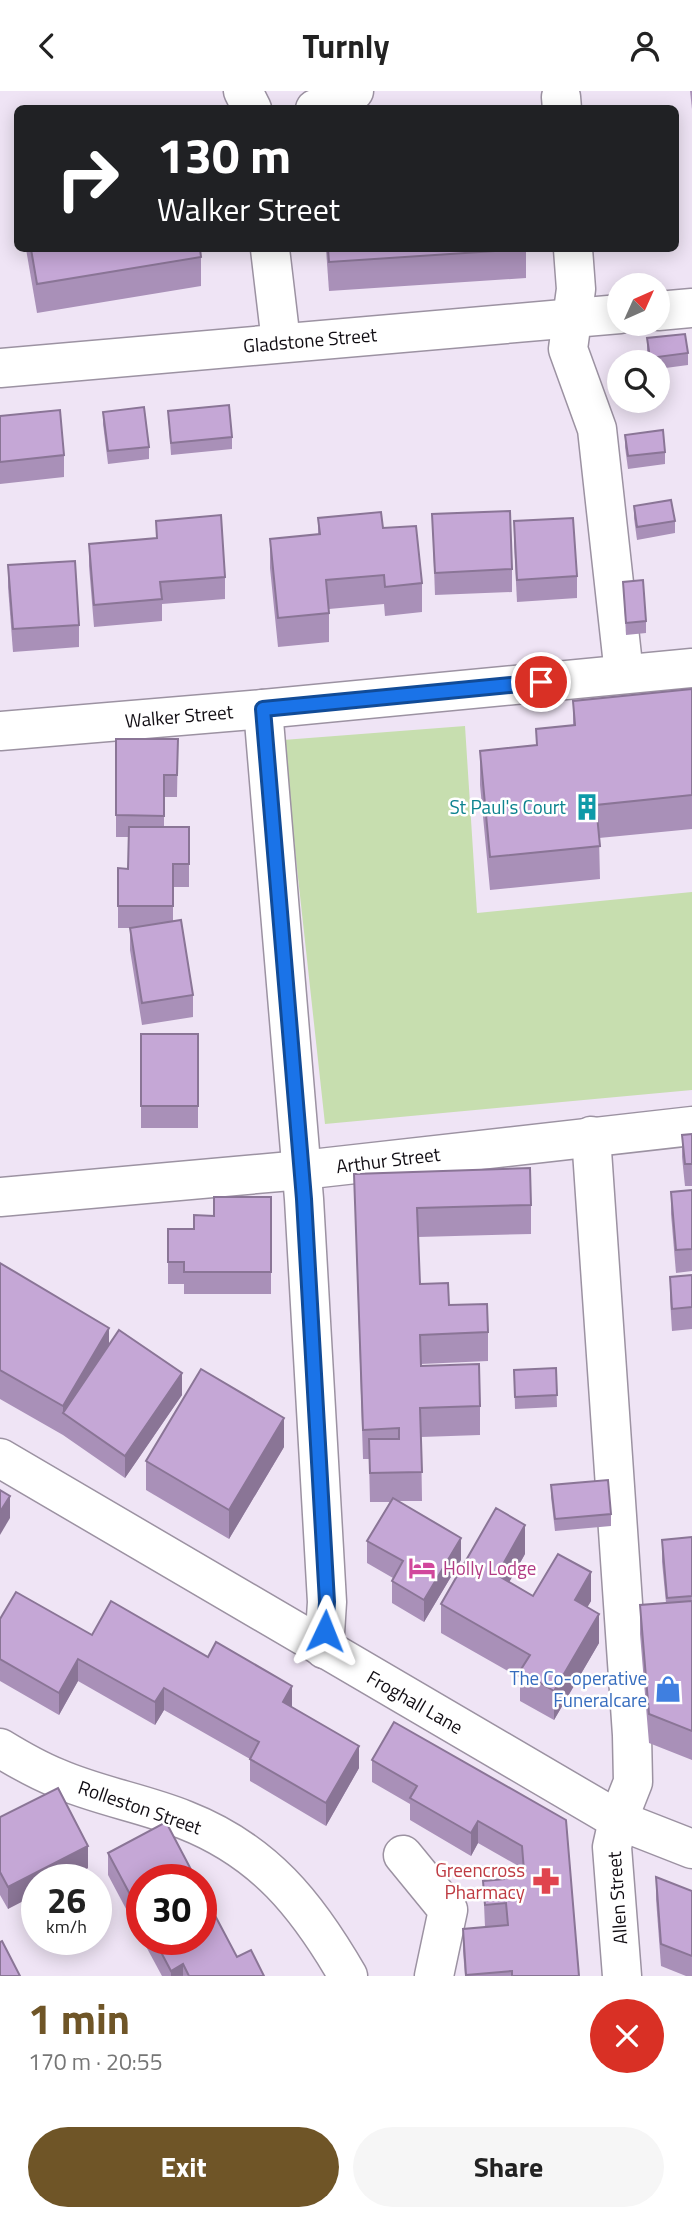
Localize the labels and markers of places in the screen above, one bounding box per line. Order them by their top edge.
pin [511,652,571,712]
place label: St Paul's Court [449,792,566,821]
building icon: St Paul's Court [572,792,602,822]
hotel icon: Holly Lodge [407,1553,437,1583]
place label: Holly Lodge [443,1553,536,1582]
place label: The Co-operative Funeralcare [509,1663,647,1714]
shop icon: The Co-operative Funeralcare [653,1674,683,1704]
place label: Greencross Pharmacy [435,1855,525,1906]
pharmacy icon: Greencross Pharmacy [531,1866,561,1896]

